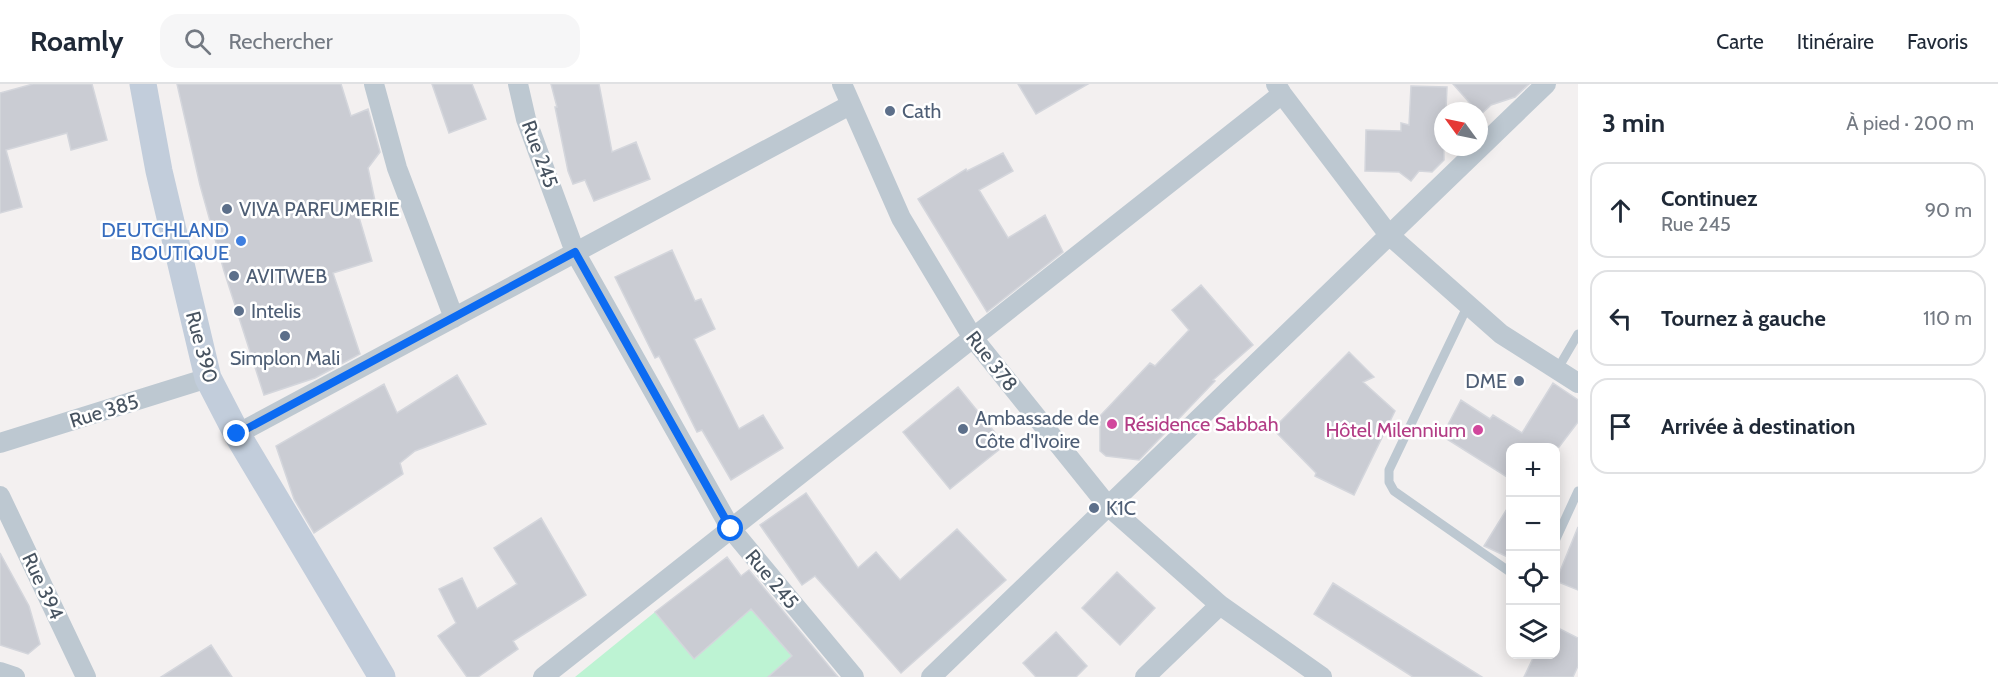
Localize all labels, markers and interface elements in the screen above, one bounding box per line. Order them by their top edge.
search box [160,14,580,68]
text: Roamly [30,24,124,58]
icon: search [181,25,214,58]
text: Rechercher [229,28,333,55]
text: Carte [1716,29,1764,54]
text: Itinéraire [1797,29,1874,54]
text: Favoris [1907,29,1968,54]
place label: Cath [902,99,941,123]
north arrow [1434,102,1488,156]
marker: Cath [883,104,897,118]
text: 3 min [1602,107,1665,139]
text: À pied · 200 m [1846,111,1974,135]
street label: Rue 245 [517,117,563,191]
text: Continuez [1661,185,1758,212]
icon: ahead [1604,194,1637,227]
place label: VIVA PARFUMERIE [239,197,400,221]
text: 90 m [1925,198,1972,222]
marker: VIVA PARFUMERIE [220,202,234,216]
text: Rue 245 [1661,212,1731,236]
place label: DEUTCHLAND BOUTIQUE [101,218,229,265]
marker: DEUTCHLAND BOUTIQUE [234,234,248,248]
place label: AVITWEB [246,264,327,288]
marker: AVITWEB [227,269,241,283]
place label: Intelis [251,299,301,323]
icon: left [1604,302,1637,335]
marker: Intelis [232,304,246,318]
text: Tournez à gauche [1661,305,1826,332]
text: 110 m [1923,306,1972,330]
street label: Rue 390 [181,309,223,385]
street label: Rue 378 [961,326,1023,396]
marker: Simplon Mali [278,329,292,343]
place label: Simplon Mali [230,346,340,370]
place label: DME [1465,369,1507,393]
marker: DME [1512,374,1526,388]
street label: Rue 385 [67,389,141,433]
place label: Ambassade de Côte d'Ivoire [975,406,1099,453]
icon: arrive [1604,410,1637,443]
place label: Résidence Sabbah [1124,412,1279,436]
text: Arrivée à destination [1661,413,1855,440]
marker: Résidence Sabbah [1105,417,1119,431]
place label: Hôtel Milennium [1325,418,1466,442]
route end [223,420,249,446]
marker: Ambassade de Côte d'Ivoire [956,422,970,436]
marker: Hôtel Milennium [1471,423,1485,437]
map controls [1506,443,1560,659]
button: + [1506,443,1560,497]
place label: K1C [1106,496,1136,520]
button: − [1506,497,1560,551]
marker: K1C [1087,501,1101,515]
route start [717,515,743,541]
street label: Rue 245 [740,545,804,613]
street label: Rue 394 [17,549,69,624]
button: locate [1506,551,1560,605]
button: layers [1506,605,1560,659]

